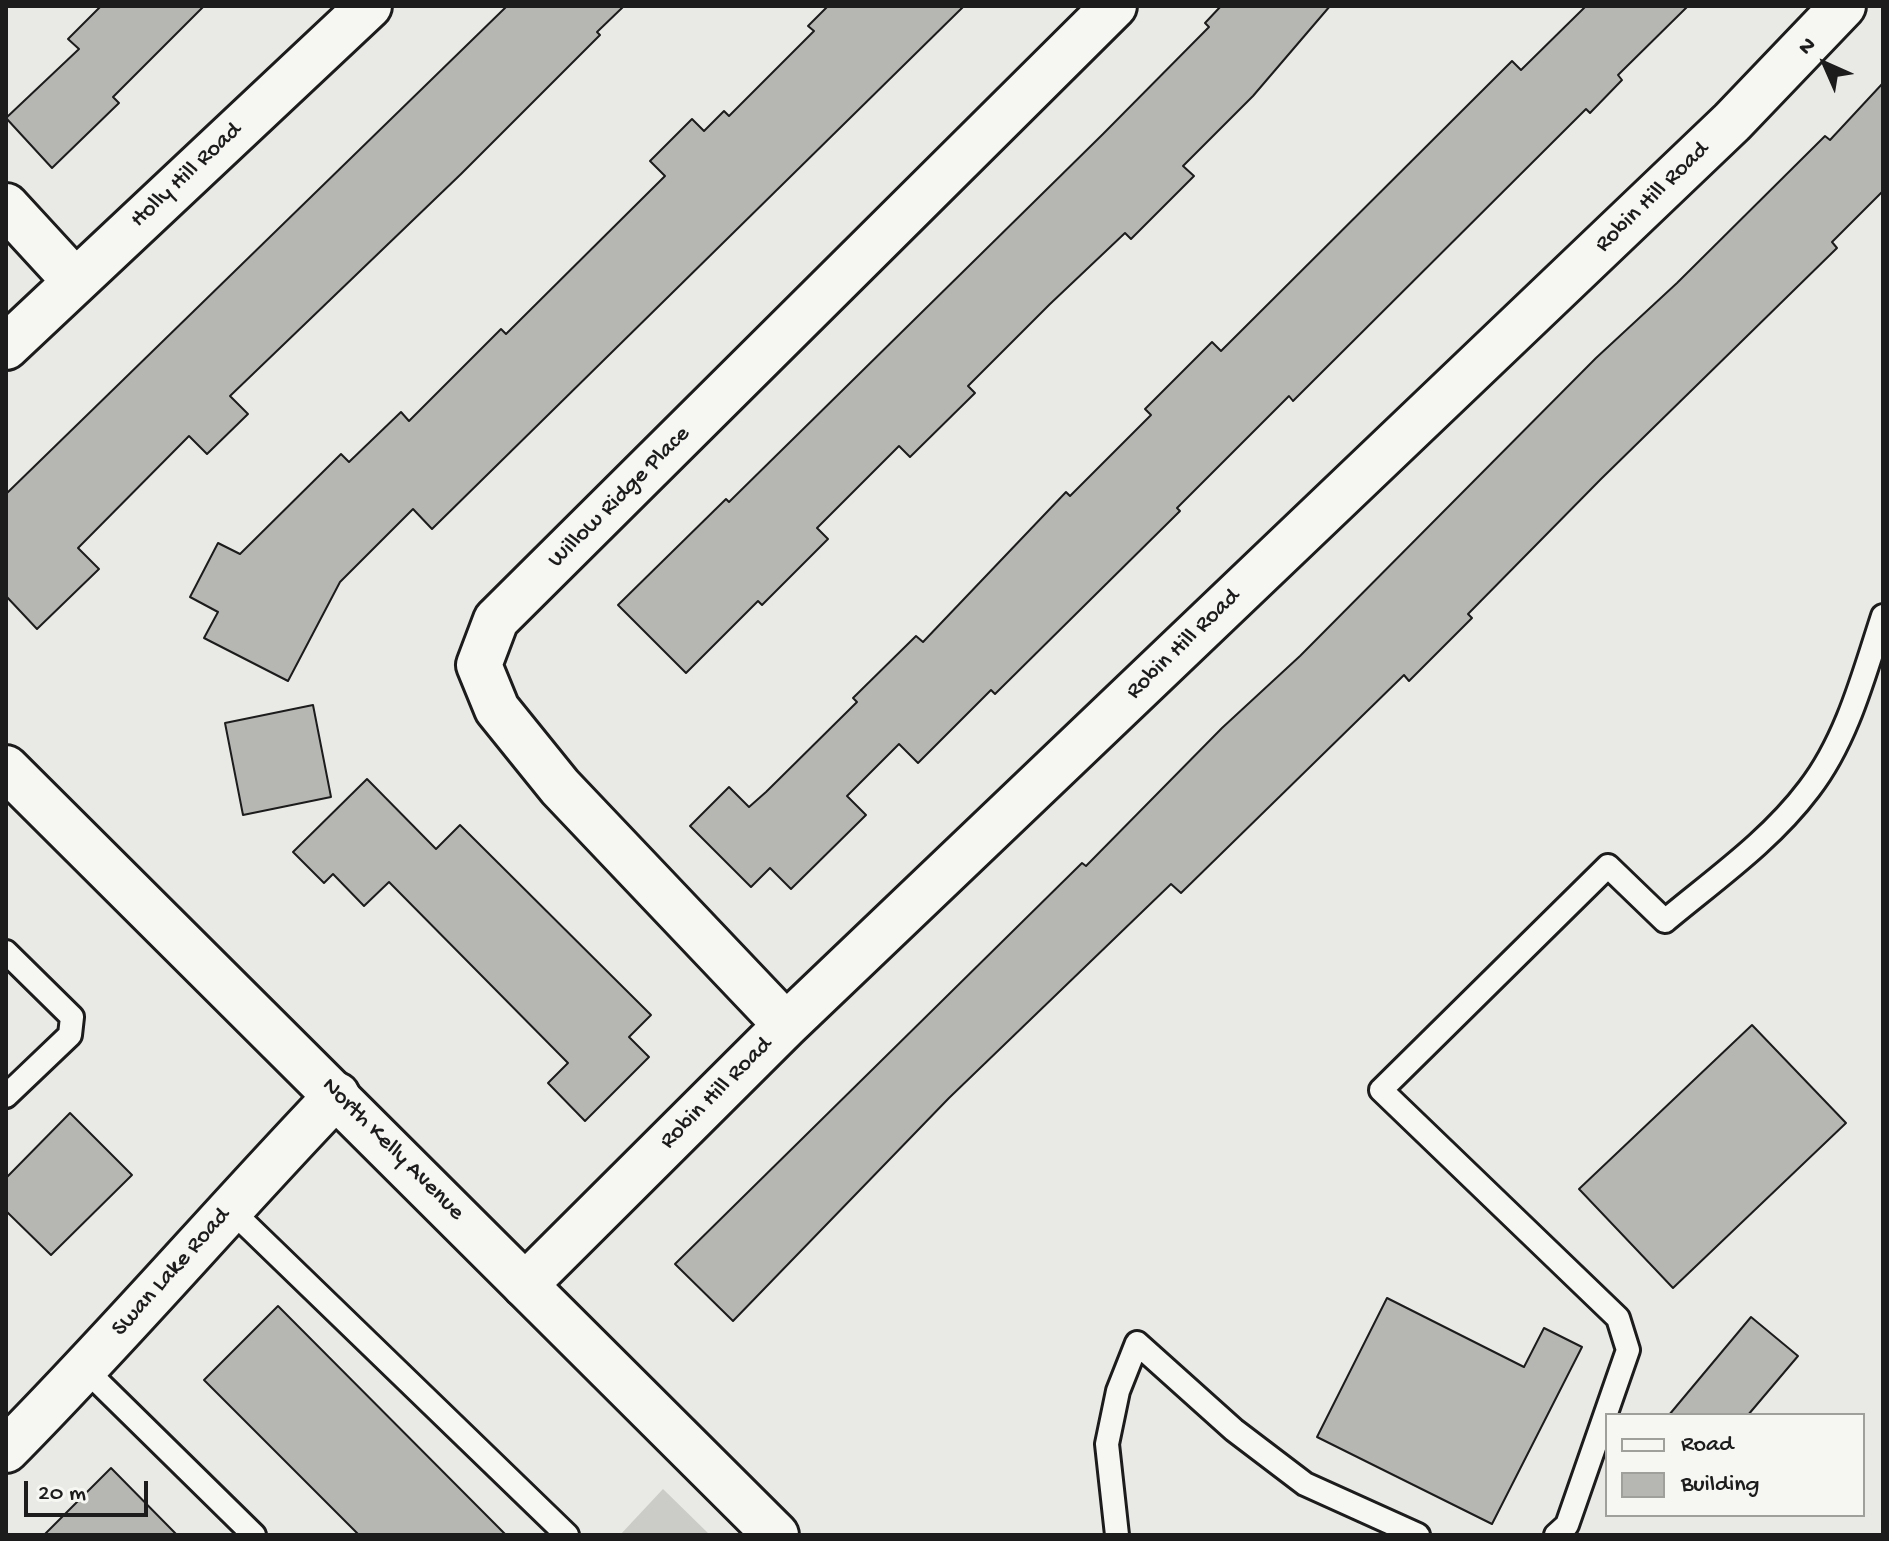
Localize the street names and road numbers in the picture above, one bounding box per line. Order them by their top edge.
street label: Holly Hill Road [125,117,249,235]
street label: Robin Hill Road [1590,136,1716,260]
street label: Willow Ridge Place [543,421,697,575]
street label: Robin Hill Road [1121,583,1247,707]
street label: Robin Hill Road [655,1032,779,1156]
street label: North Kelly Avenue [314,1072,470,1228]
street label: Swan Lake Road [107,1203,237,1343]

